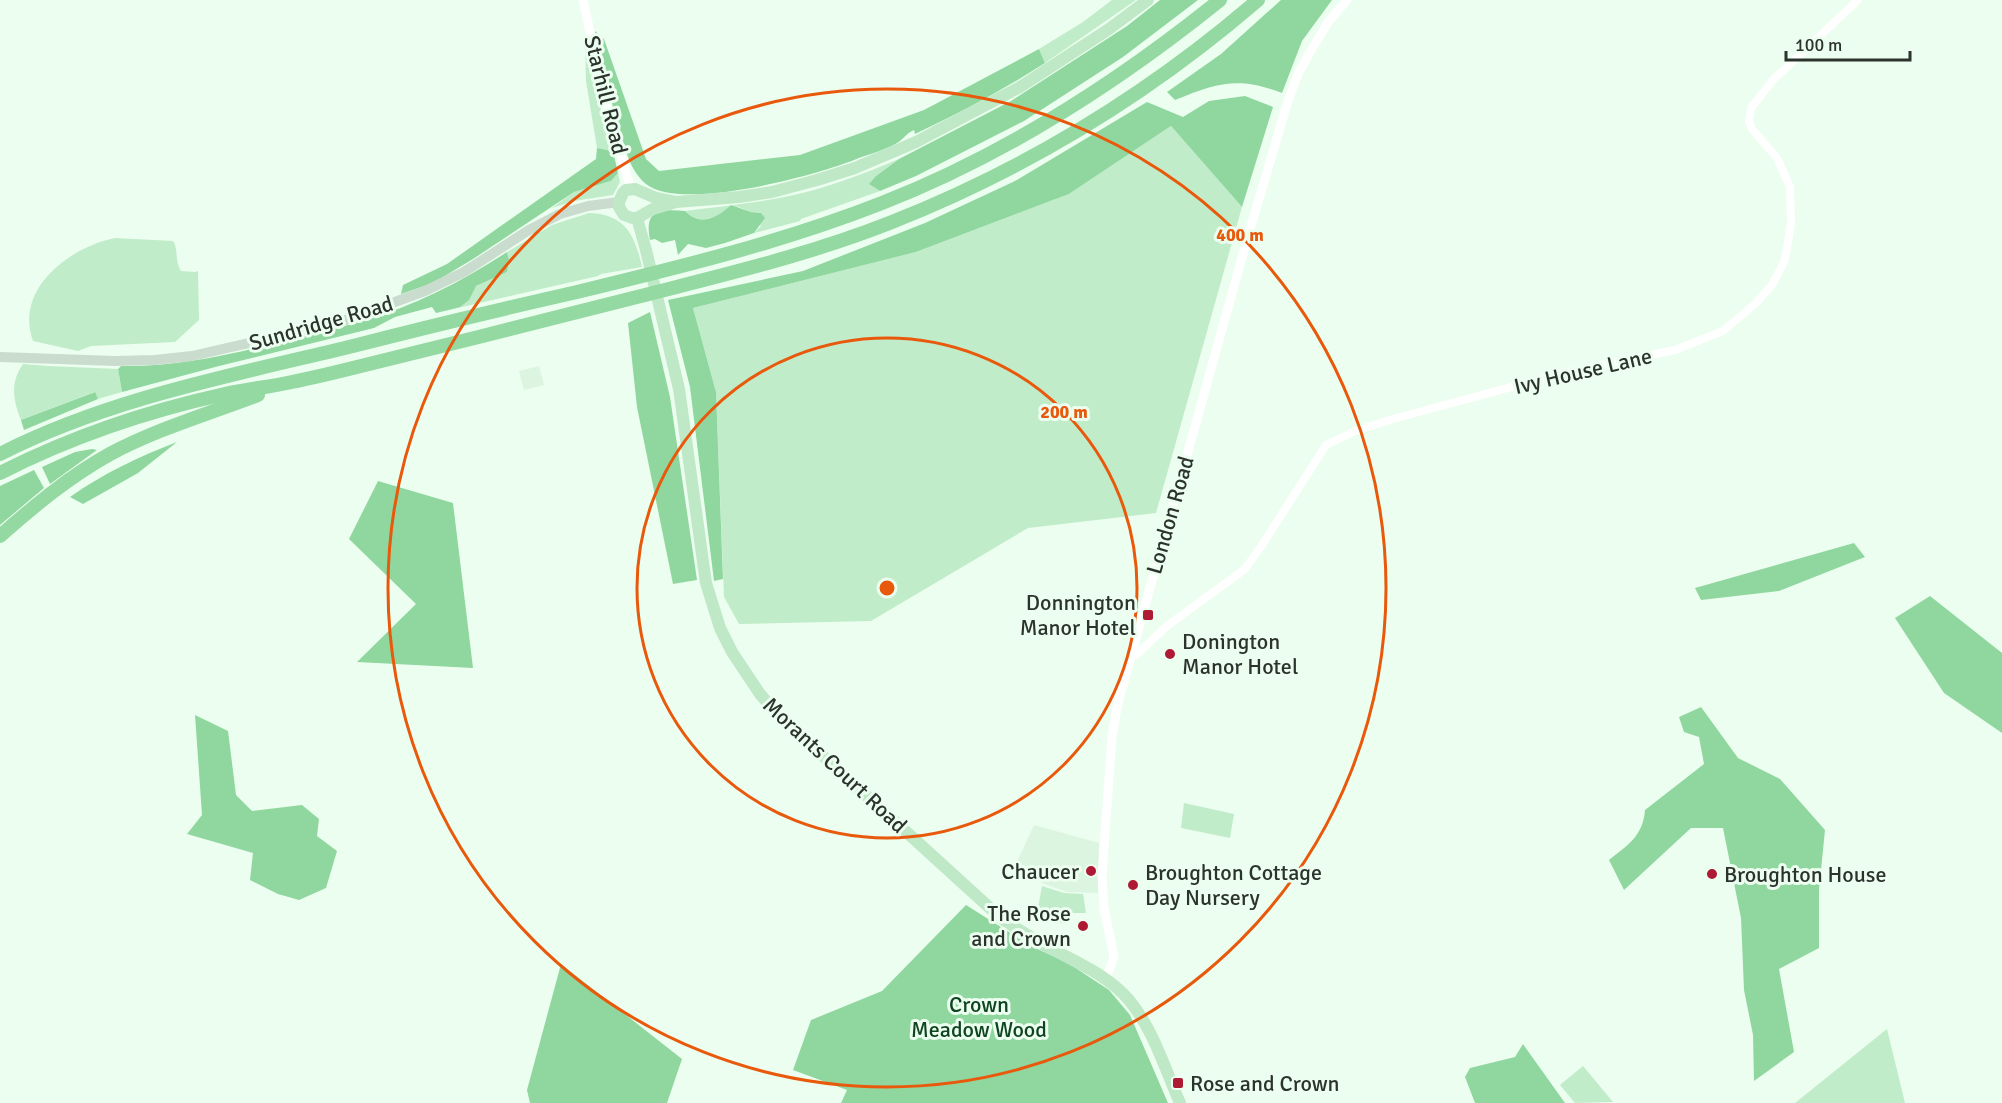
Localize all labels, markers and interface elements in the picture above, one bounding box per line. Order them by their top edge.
scale bar [1786,24,1910,62]
street label: Starhill Road [578,33,634,157]
text: 100 m [1795,34,1842,56]
text: 400 m [1216,224,1264,246]
street label: Sundridge Road [246,290,396,356]
street label: Ivy House Lane [1511,342,1655,400]
text: 200 m [1040,401,1088,423]
street label: London Road [1140,453,1200,577]
centre of rings [877,578,897,598]
place label: Donnington Manor Hotel [1020,589,1136,641]
marker: Donnington Manor Hotel [1141,608,1155,622]
place label: Donington Manor Hotel [1182,628,1298,680]
marker: Donington Manor Hotel [1163,647,1177,661]
street label: Morants Court Road [757,691,913,839]
place label: Chaucer [1001,858,1079,885]
place label: Broughton Cottage Day Nursery [1145,859,1322,911]
place label: Broughton House [1724,861,1886,888]
marker: Chaucer [1084,864,1098,878]
marker: Broughton House [1705,867,1719,881]
marker: Broughton Cottage Day Nursery [1126,878,1140,892]
place label: The Rose and Crown [971,900,1071,952]
marker: The Rose and Crown [1076,919,1090,933]
park label: Crown Meadow Wood [911,991,1047,1043]
place label: Rose and Crown [1190,1070,1340,1097]
marker: Rose and Crown [1171,1076,1185,1090]

